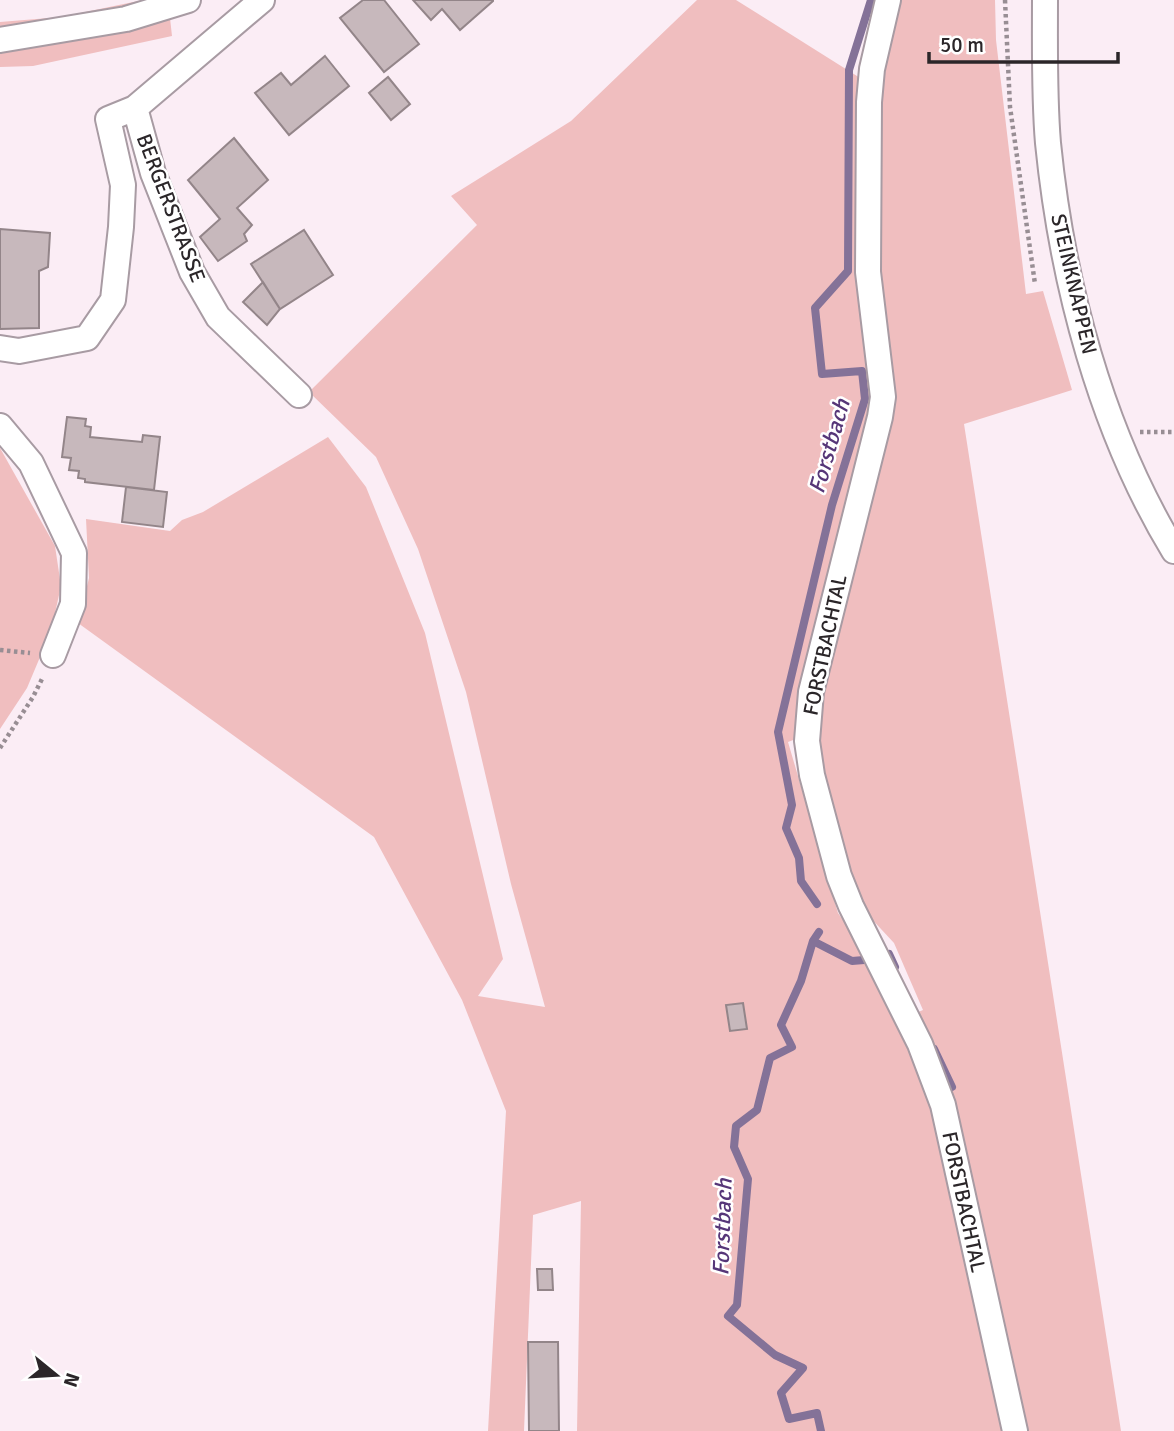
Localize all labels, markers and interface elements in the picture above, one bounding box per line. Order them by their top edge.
scale bar [929,21,1118,65]
text: 50 m [940,32,984,58]
street label: BERGERSTRASSE [131,130,211,286]
street label: STEINKNAPPEN [1045,211,1103,357]
water label: Forstbach [802,394,857,497]
street label: FORSTBACHTAL [797,572,853,718]
street label: FORSTBACHTAL [936,1129,992,1275]
water label: Forstbach [706,1177,739,1276]
north arrow [21,1340,91,1410]
text: N [58,1370,85,1390]

